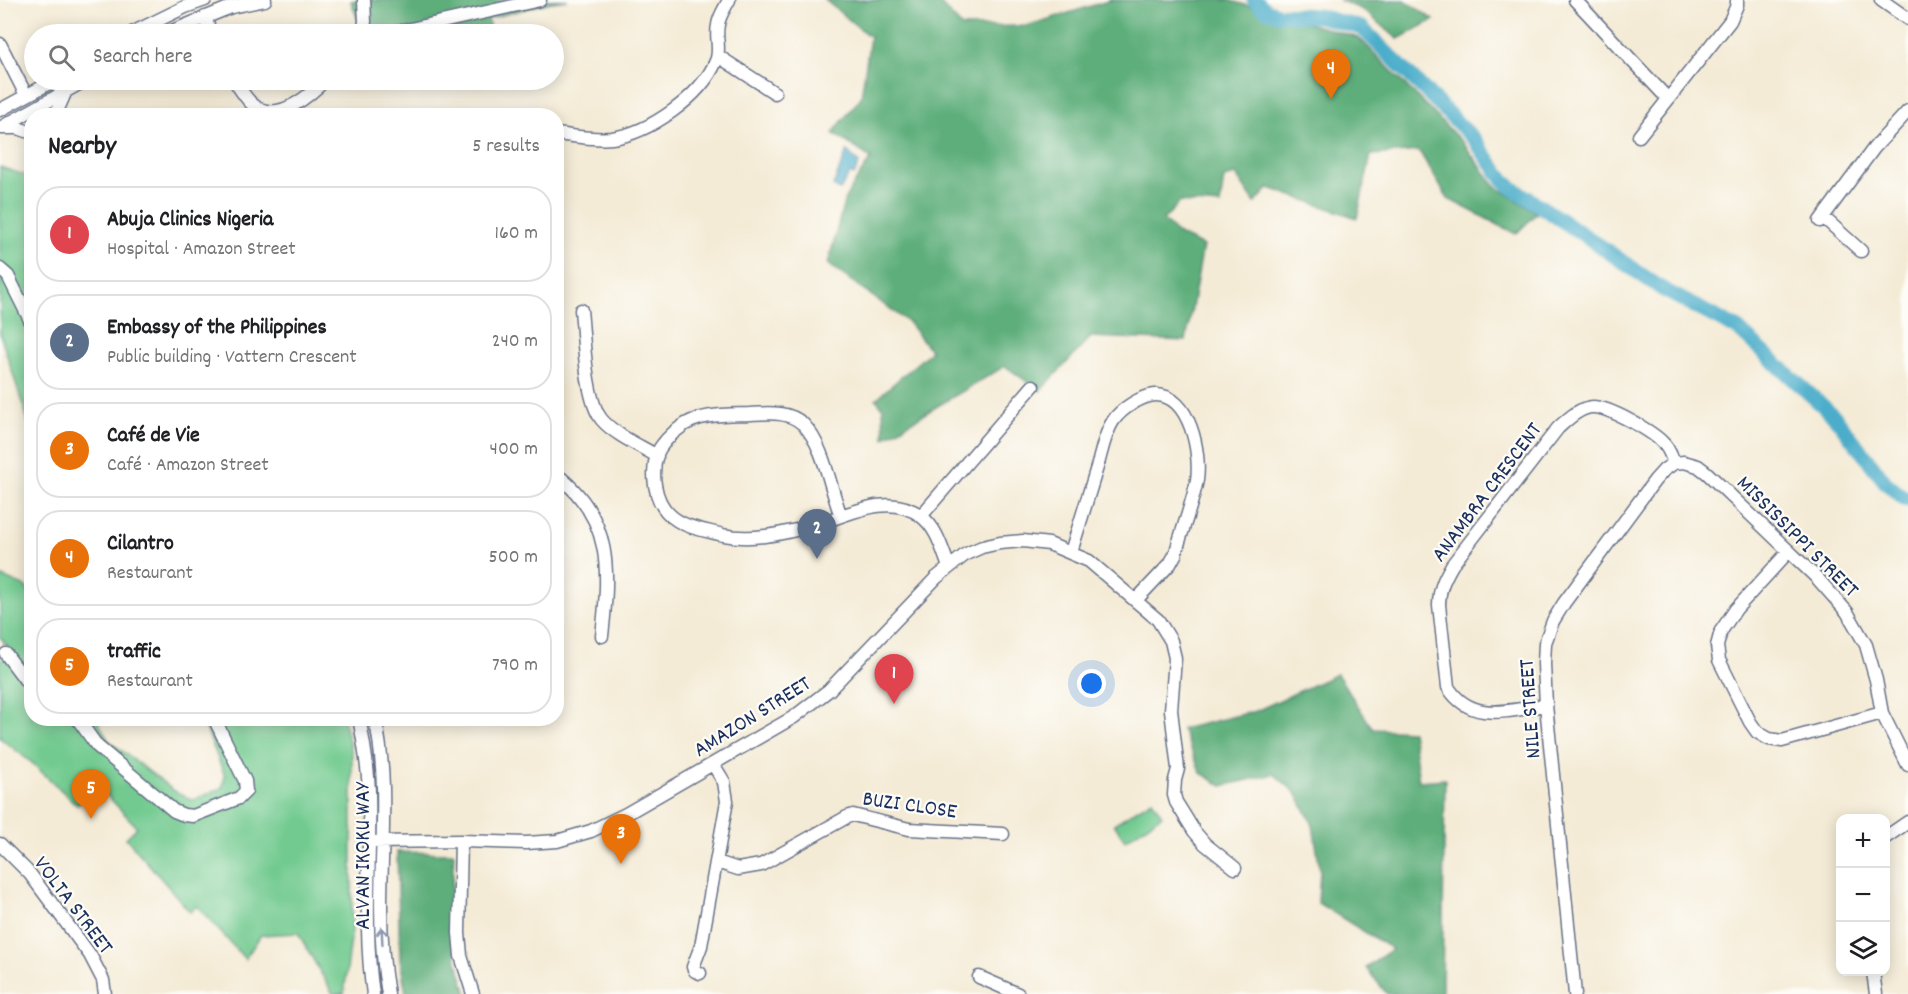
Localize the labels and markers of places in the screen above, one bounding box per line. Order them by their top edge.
pin: 4 [1312,50,1350,99]
pin: 2 [798,510,836,559]
pin: 1 [874,654,914,704]
pin: 5 [72,770,110,819]
pin: 3 [602,814,640,864]

